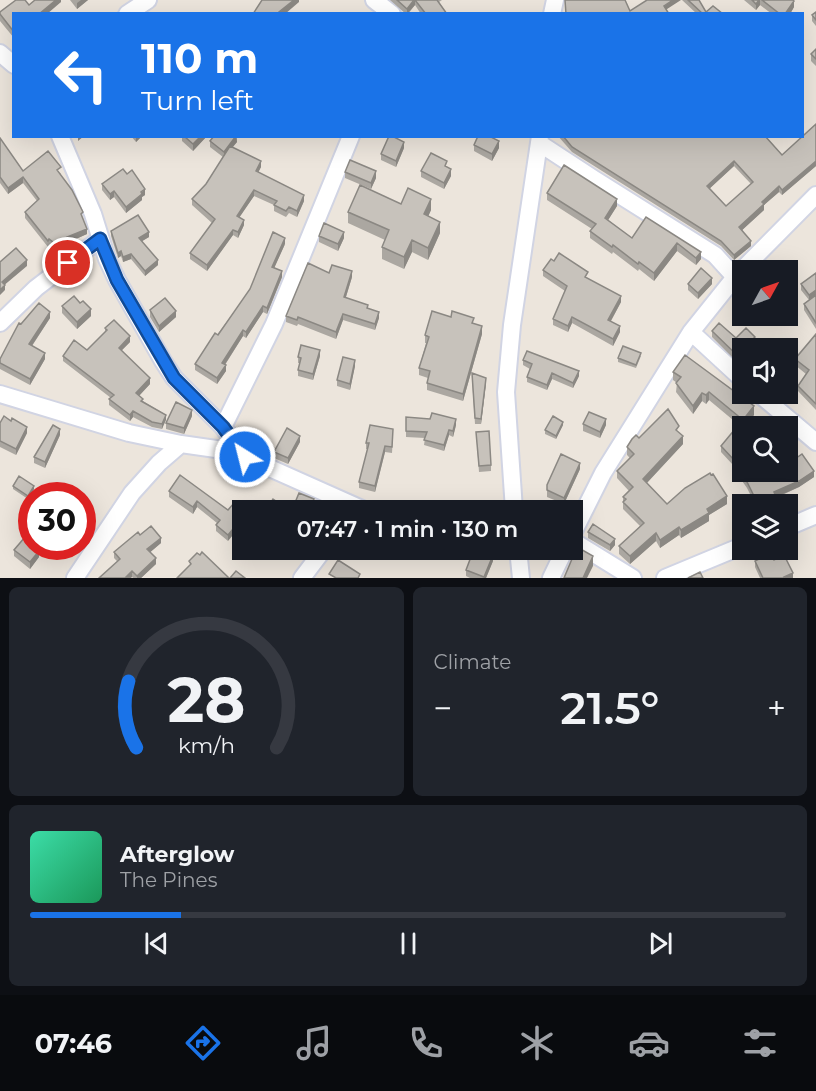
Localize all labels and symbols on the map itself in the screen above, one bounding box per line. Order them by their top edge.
pin [42,237,93,288]
north arrow [732,260,798,326]
position arrow [213,425,277,489]
speed limit sign: 30 [18,482,96,560]

